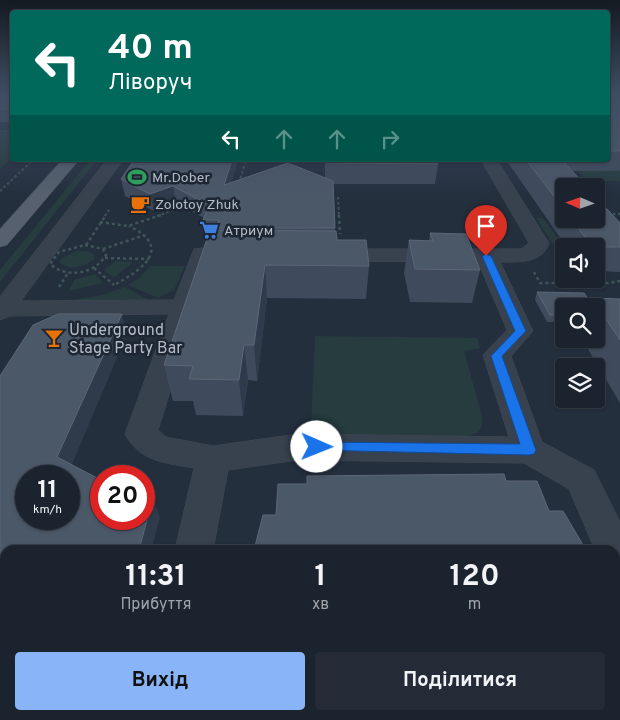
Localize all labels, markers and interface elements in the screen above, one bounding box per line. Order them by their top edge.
text: 40 m [108,27,193,71]
icon: left [25,30,90,95]
text: Ліворуч [108,70,192,97]
icon: left [217,125,245,153]
icon: ahead [270,125,298,153]
icon: ahead [323,125,351,153]
icon: right [376,125,404,153]
sports icon: Mr.Dober [126,166,148,188]
place label: Mr.Dober [152,170,210,187]
north arrow [555,178,605,228]
map controls [555,178,605,408]
cafe icon: Zolotoy Zhuk [129,193,151,215]
place label: Zolotoy Zhuk [155,197,239,214]
pin [465,205,507,256]
icon: arrive [472,212,500,240]
supermarket icon: Атриум [198,219,220,241]
place label: Атриум [224,223,273,240]
button: sound [555,238,605,288]
button: search [555,298,605,348]
place label: Underground Stage Party Bar [69,321,183,359]
bar icon: Underground Stage Party Bar [43,327,65,349]
button: layers [555,358,605,408]
position arrow [290,420,342,472]
speed limit sign: 20 [90,465,155,530]
text: 11 [37,475,58,507]
text: km/h [33,502,62,518]
text: 11:31 [125,559,187,596]
text: 1 [315,559,327,596]
text: 120 [450,559,500,596]
text: Прибуття [120,595,192,615]
text: хв [312,595,329,615]
text: m [468,595,481,615]
button: Вихід [15,652,305,710]
button: Поділитися [315,652,605,710]

